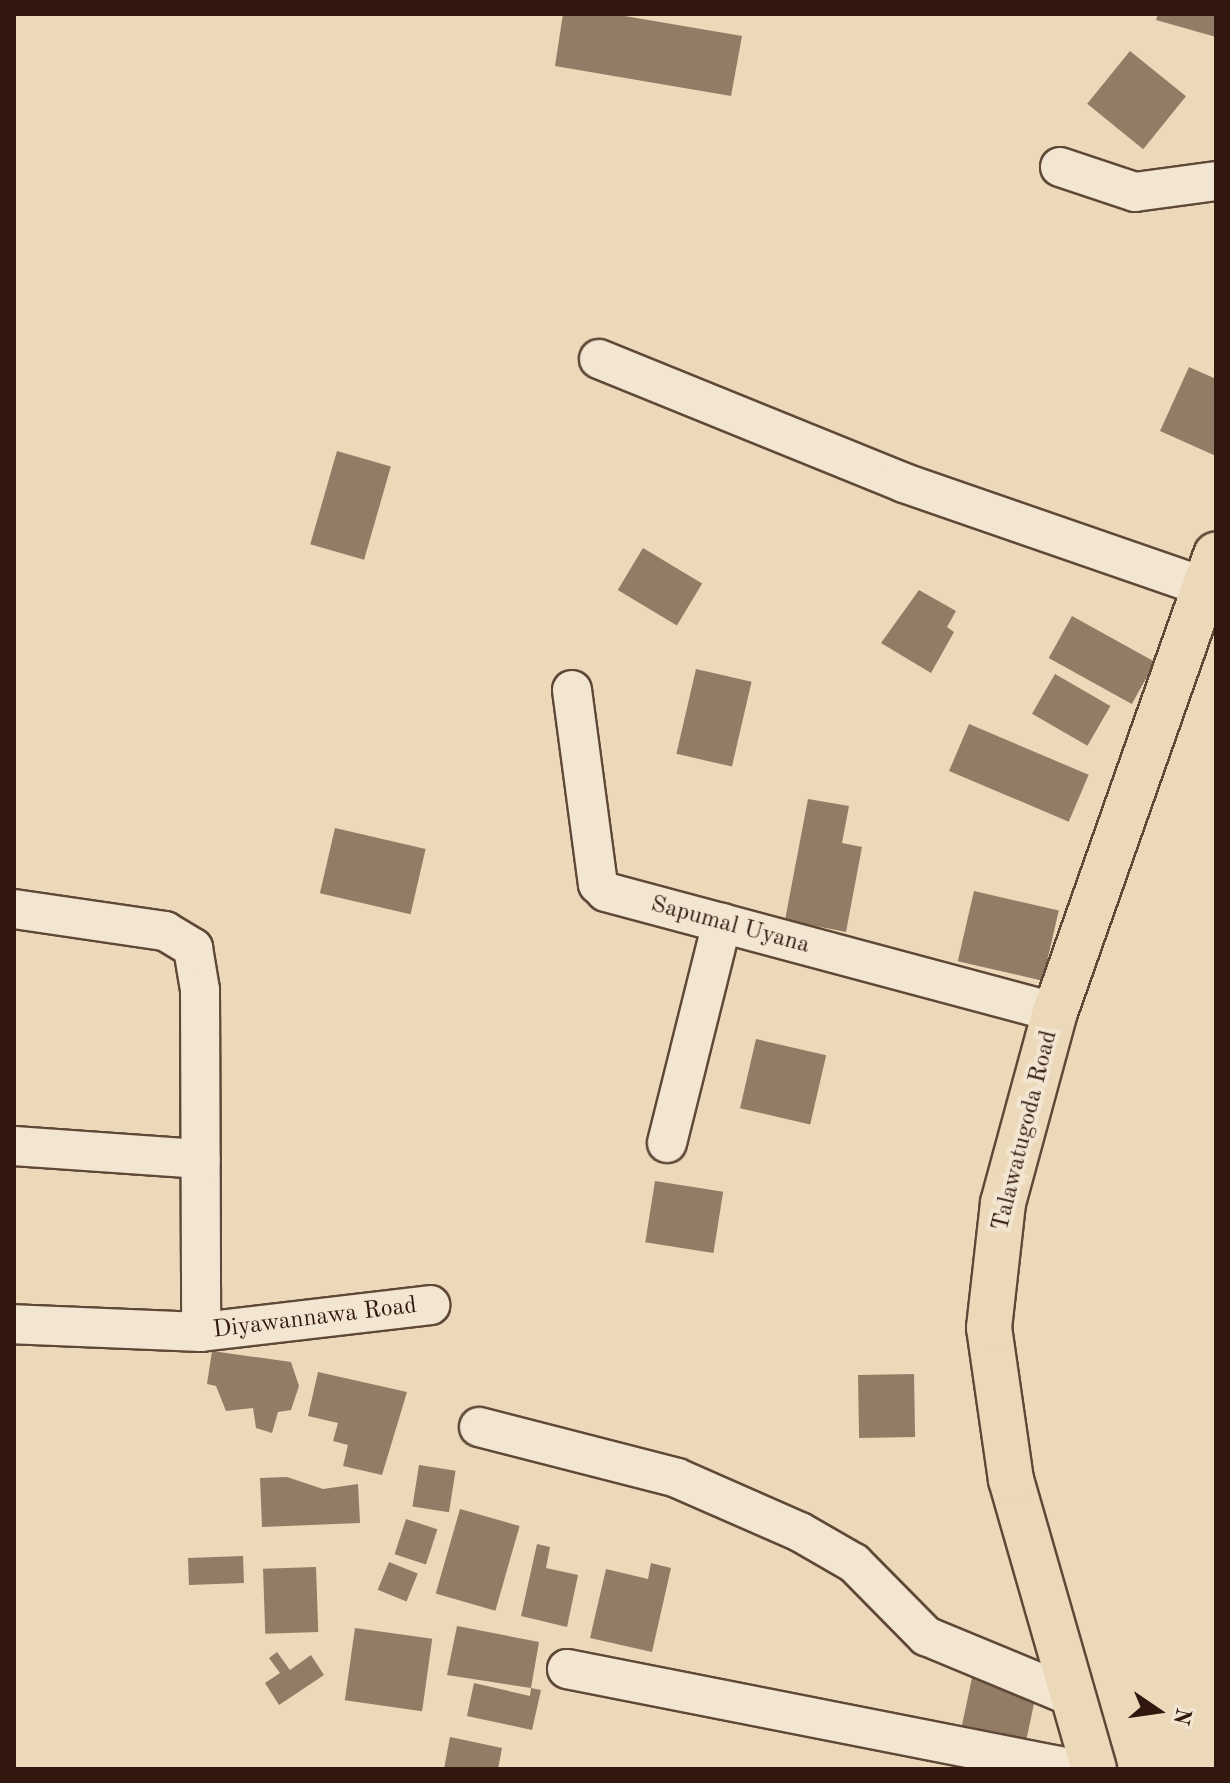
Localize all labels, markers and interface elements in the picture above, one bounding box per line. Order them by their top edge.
street label: Sapumal Uyana [647,891,813,961]
street label: Talawatugoda Road [987,1028,1065,1234]
street label: Diyawannawa Road [211,1292,419,1346]
north arrow [1118,1671,1198,1751]
text: N [1169,1706,1194,1727]

